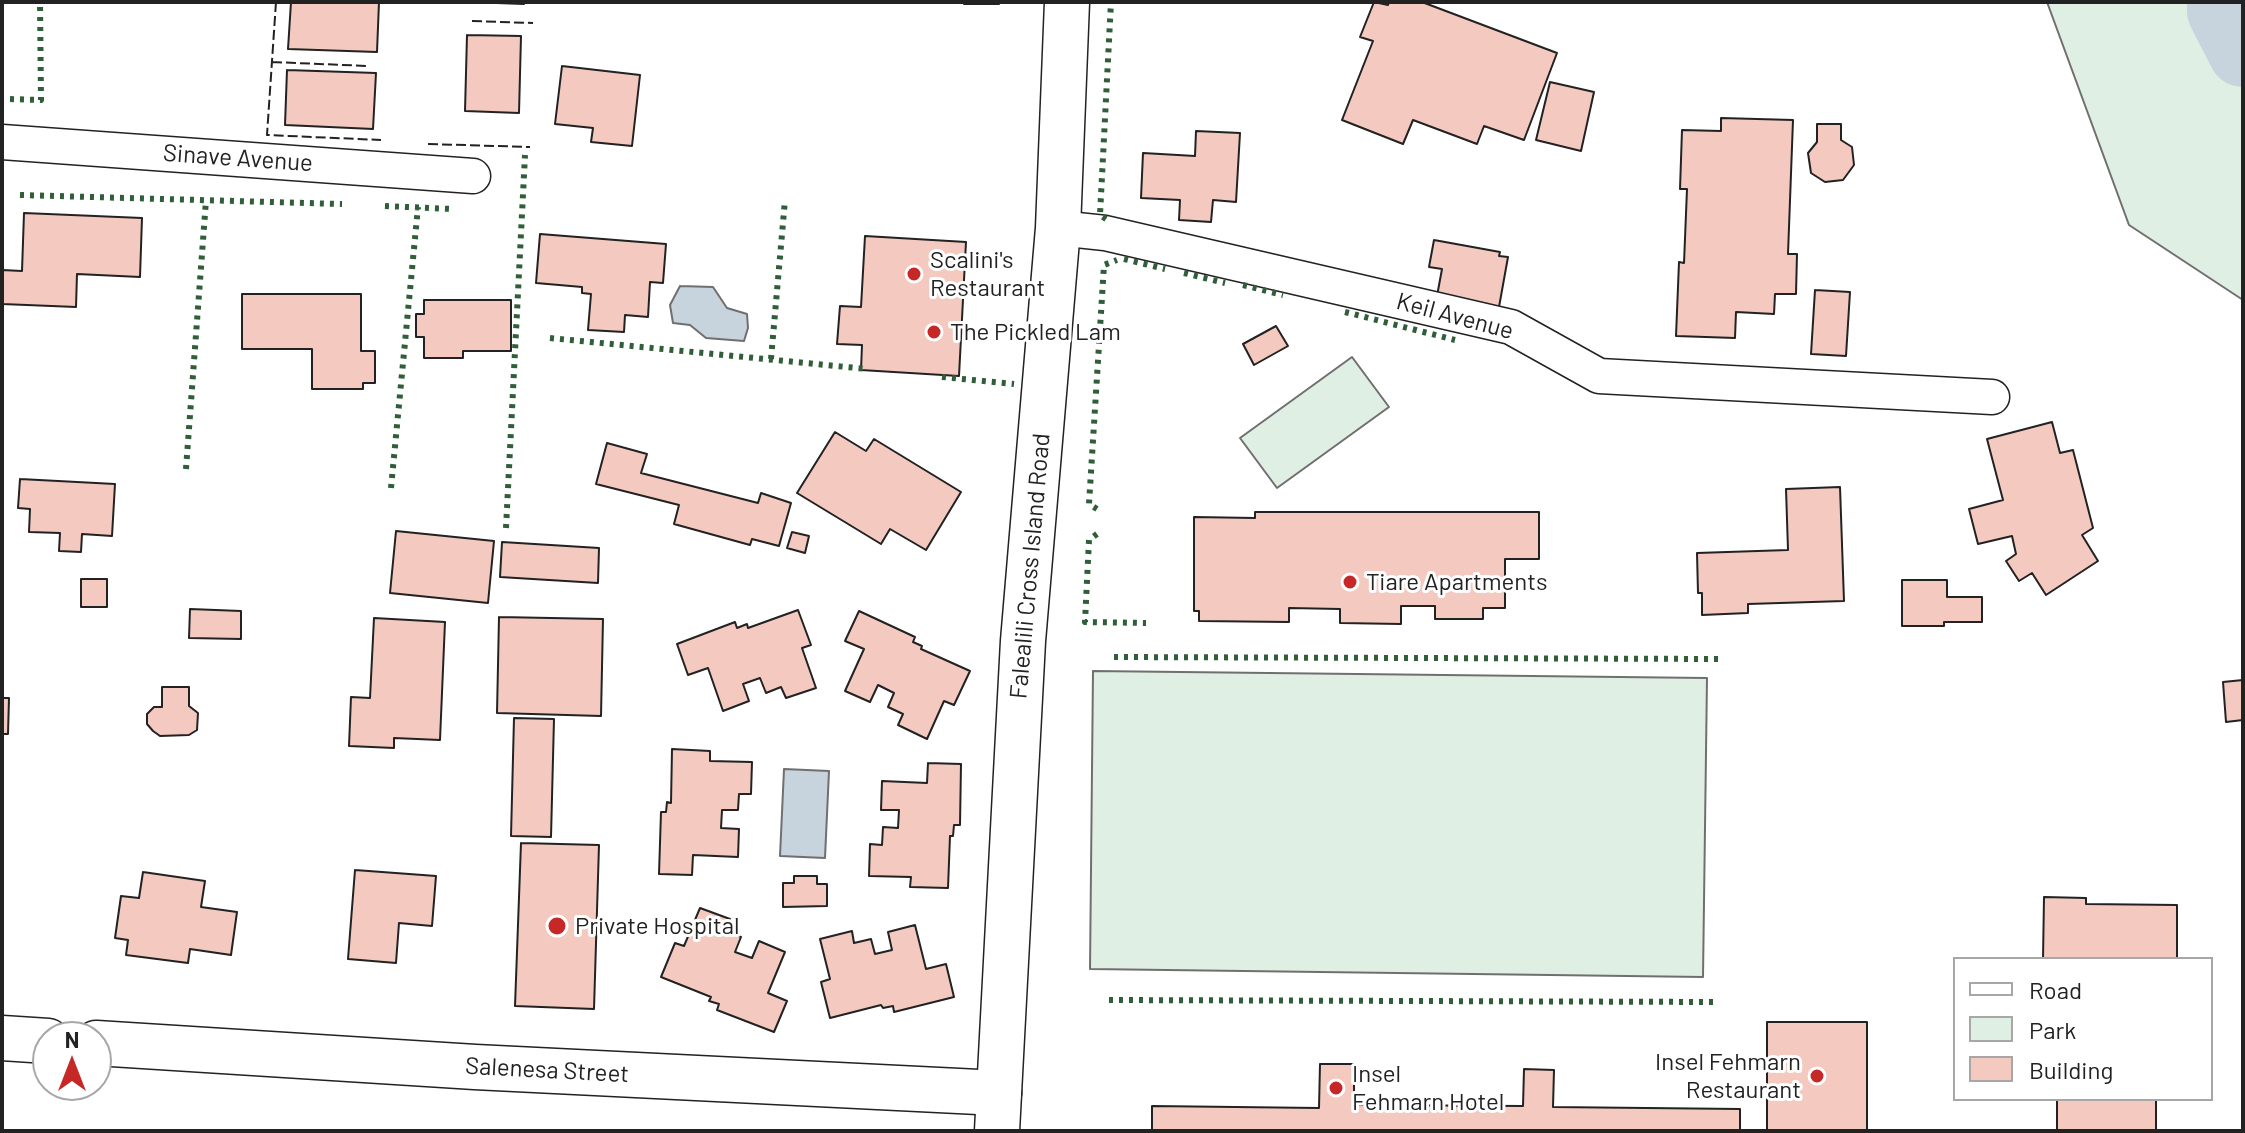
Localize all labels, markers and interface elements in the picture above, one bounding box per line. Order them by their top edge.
street label: Sinave Avenue [162,138,314,178]
place label: Scalini's Restaurant [930,246,1045,302]
marker: Scalini's Restaurant [905,265,923,283]
street label: Keil Avenue [1393,287,1517,345]
place label: The Pickled Lam [950,318,1121,346]
marker: The Pickled Lam [925,323,943,341]
street label: Falealili Cross Island Road [1004,432,1056,700]
place label: Tiare Apartments [1366,568,1547,596]
marker: Tiare Apartments [1341,573,1359,591]
place label: Private Hospital [575,912,740,940]
marker: Private Hospital [546,915,568,937]
legend [1953,957,2213,1101]
text: Road [2029,975,2082,1004]
text: Park [2029,1015,2076,1044]
north arrow [32,1021,112,1101]
text: N [65,1026,79,1052]
place label: Insel Fehmarn Restaurant [1655,1048,1801,1104]
street label: Salenesa Street [464,1051,630,1089]
text: Building [2029,1055,2113,1084]
place label: Insel Fehmarn Hotel [1352,1060,1504,1116]
marker: Insel Fehmarn Restaurant [1808,1067,1826,1085]
marker: Insel Fehmarn Hotel [1327,1079,1345,1097]

